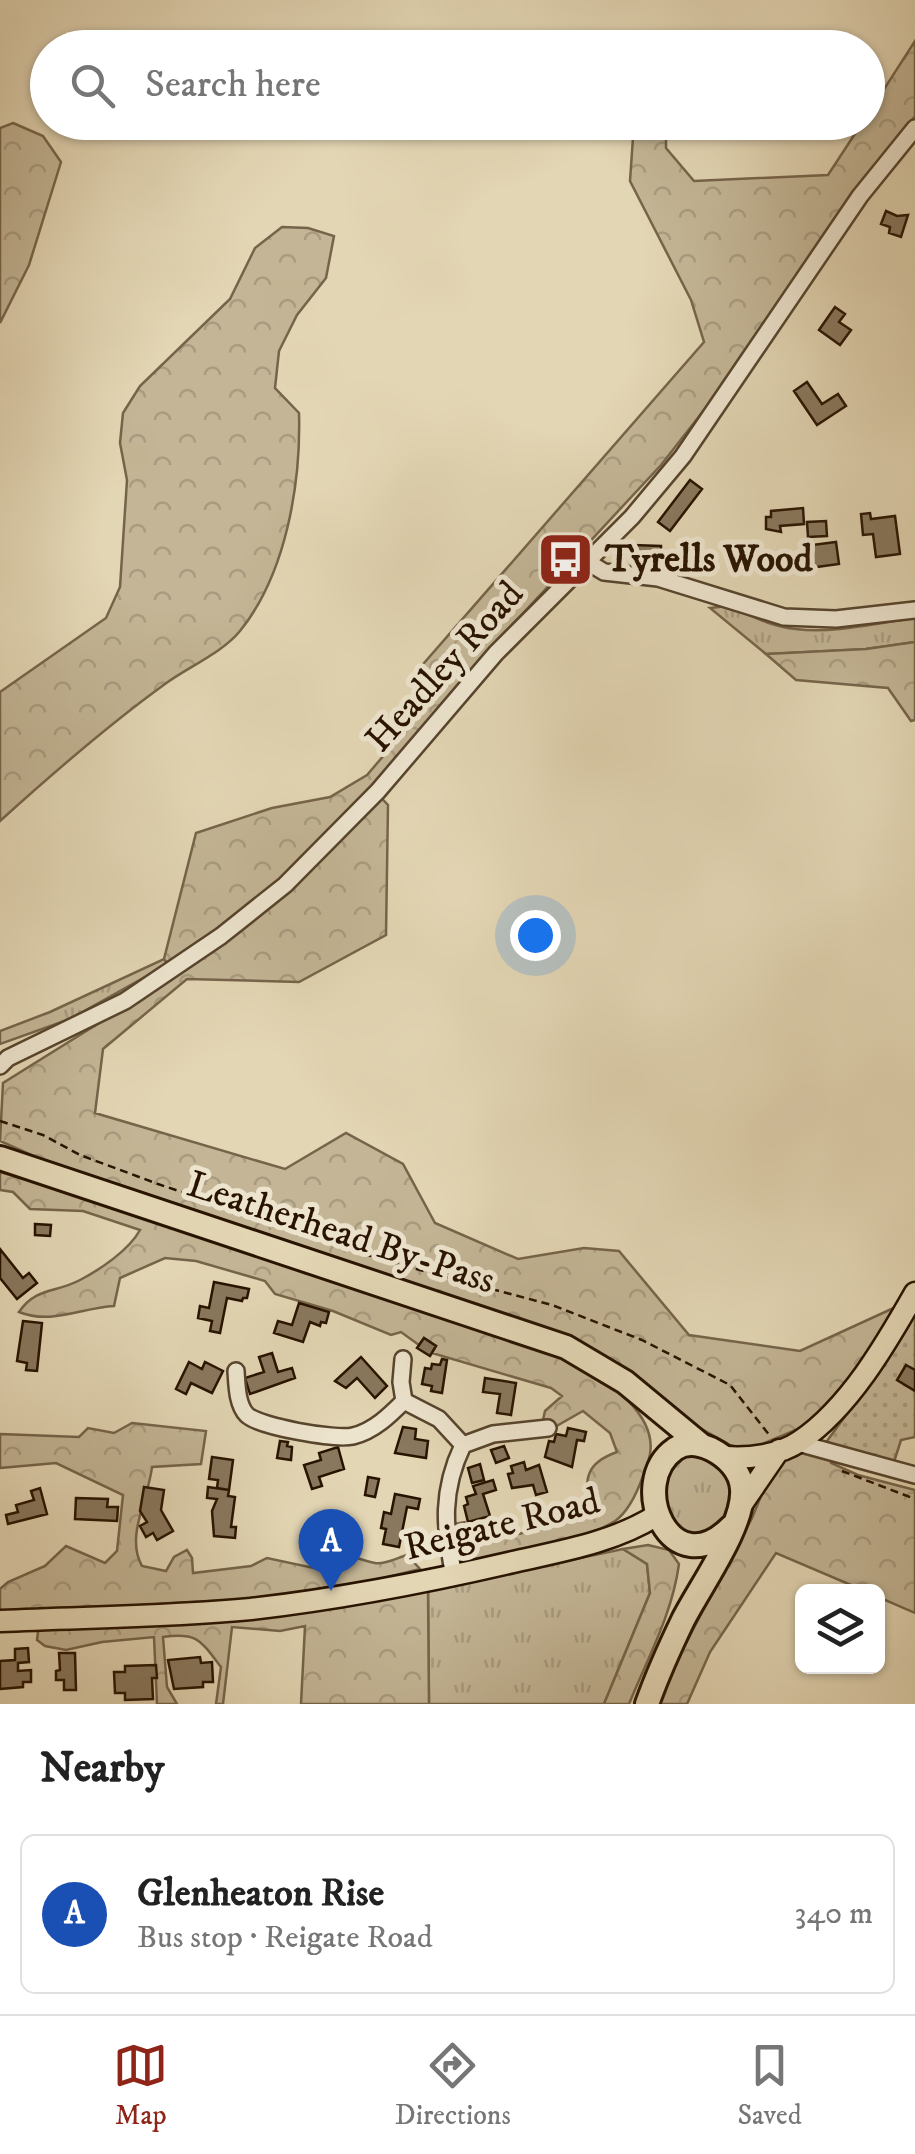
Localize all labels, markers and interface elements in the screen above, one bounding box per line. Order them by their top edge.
search box [30,30,885,140]
icon: search [65,58,120,113]
text: Search here [145,61,321,109]
bus stop icon: Tyrells Wood [536,530,596,590]
place label: Tyrells Wood [604,536,813,584]
street label: Headley Road [356,571,534,763]
your location [510,910,561,961]
street label: Leatherhead By-Pass [181,1161,501,1305]
street label: Reigate Road [399,1478,605,1572]
pin: A [298,1508,364,1591]
map controls [795,1584,885,1674]
button: layers [795,1584,885,1674]
text: Nearby [40,1743,164,1795]
text: Glenheaton Rise [137,1870,384,1918]
text: A [64,1894,85,1934]
text: 340 m [795,1894,873,1934]
text: Bus stop · Reigate Road [137,1918,433,1958]
tab: Map [113,2038,168,2133]
tab: Directions [395,2038,511,2133]
tab: Saved [737,2038,802,2133]

